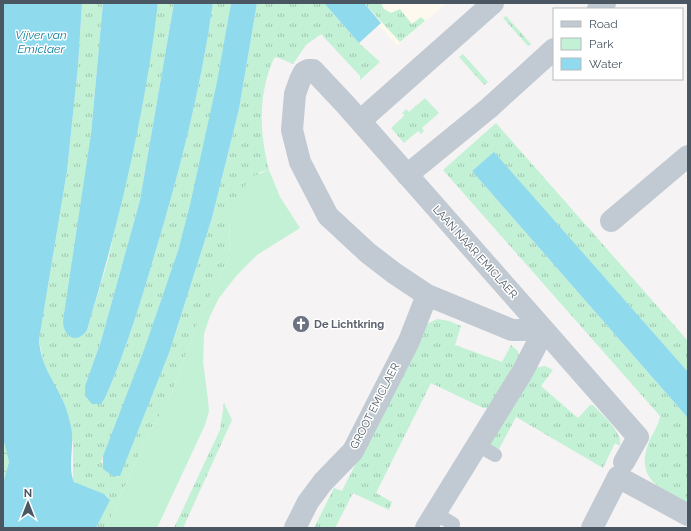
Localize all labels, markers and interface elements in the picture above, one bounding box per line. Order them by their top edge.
legend [553,8,683,80]
text: Road [589,17,618,31]
water label: Vijver van Emiclaer [15,28,67,56]
text: Park [589,37,614,51]
text: Water [589,57,623,71]
street label: LAAN NAAR EMICLAER [430,203,520,301]
church icon: De Lichtkring [291,314,311,334]
place label: De Lichtkring [314,318,384,331]
street label: GROOT EMICLAER [348,361,402,451]
north arrow [8,483,48,523]
text: N [24,487,32,500]

